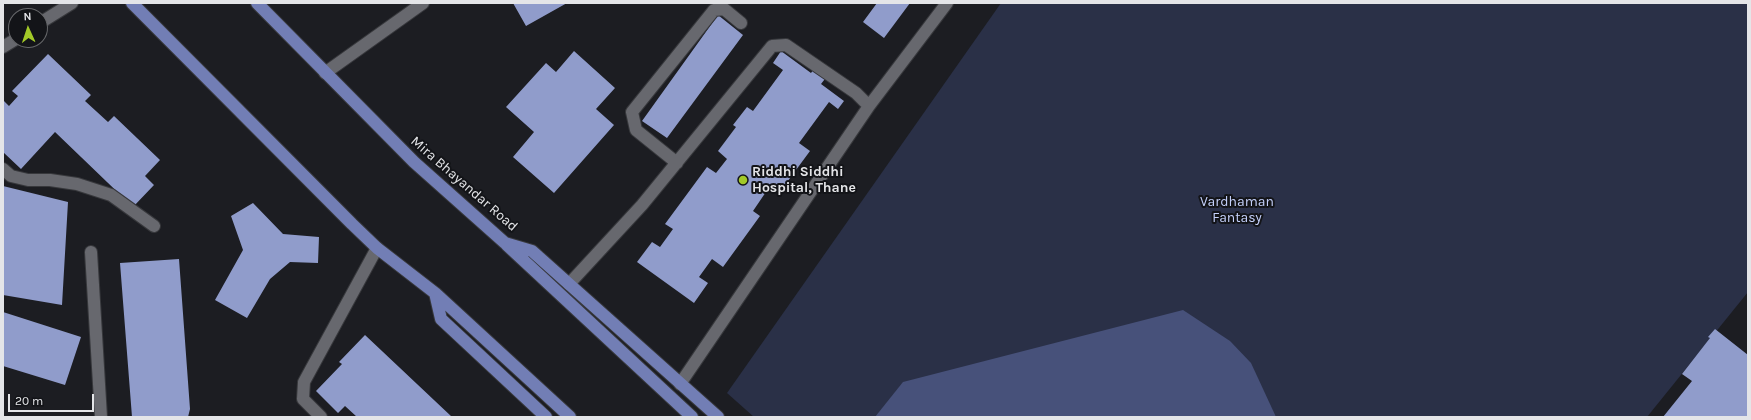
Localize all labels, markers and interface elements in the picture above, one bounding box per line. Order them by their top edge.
north arrow [8,8,48,48]
text: N [23,10,32,23]
street label: Mira Bhayandar Road [407,133,521,235]
place label: Riddhi Siddhi Hospital, Thane [752,164,856,196]
marker: Riddhi Siddhi Hospital, Thane [737,174,749,186]
park label: Vardhaman Fantasy [1200,194,1274,226]
scale bar [10,386,96,412]
text: 20 m [15,394,43,408]

